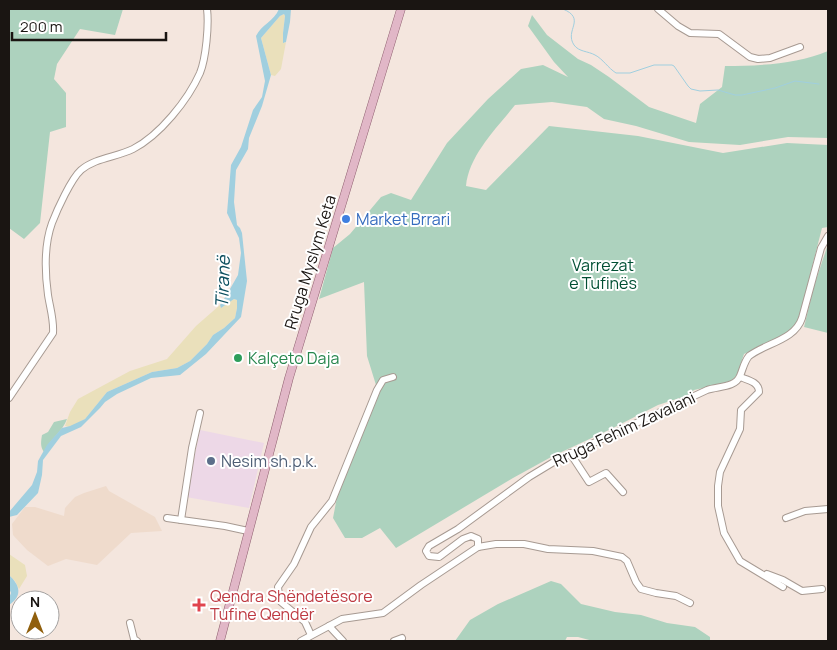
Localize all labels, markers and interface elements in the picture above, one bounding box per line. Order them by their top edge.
scale bar [12,10,166,42]
text: 200 m [20,16,63,37]
street label: Rruga Myslym Keta [279,192,341,332]
place label: Market Brrari [356,208,450,230]
marker: Market Brrari [340,213,352,225]
water label: Tiranë [209,254,235,309]
park label: Varrezat e Tufinës [569,254,637,294]
place label: Kalçeto Daja [248,347,339,369]
marker: Kalçeto Daja [232,352,244,364]
street label: Rruga Fehim Zavalani [549,386,699,472]
place label: Nesim sh.p.k. [221,450,317,472]
marker: Nesim sh.p.k. [205,455,217,467]
place label: Qendra Shëndetësore Tufine Qendër [210,585,373,625]
north arrow [10,590,60,640]
text: N [30,592,40,611]
marker: Qendra Shëndetësore Tufine Qendër [192,598,206,612]

